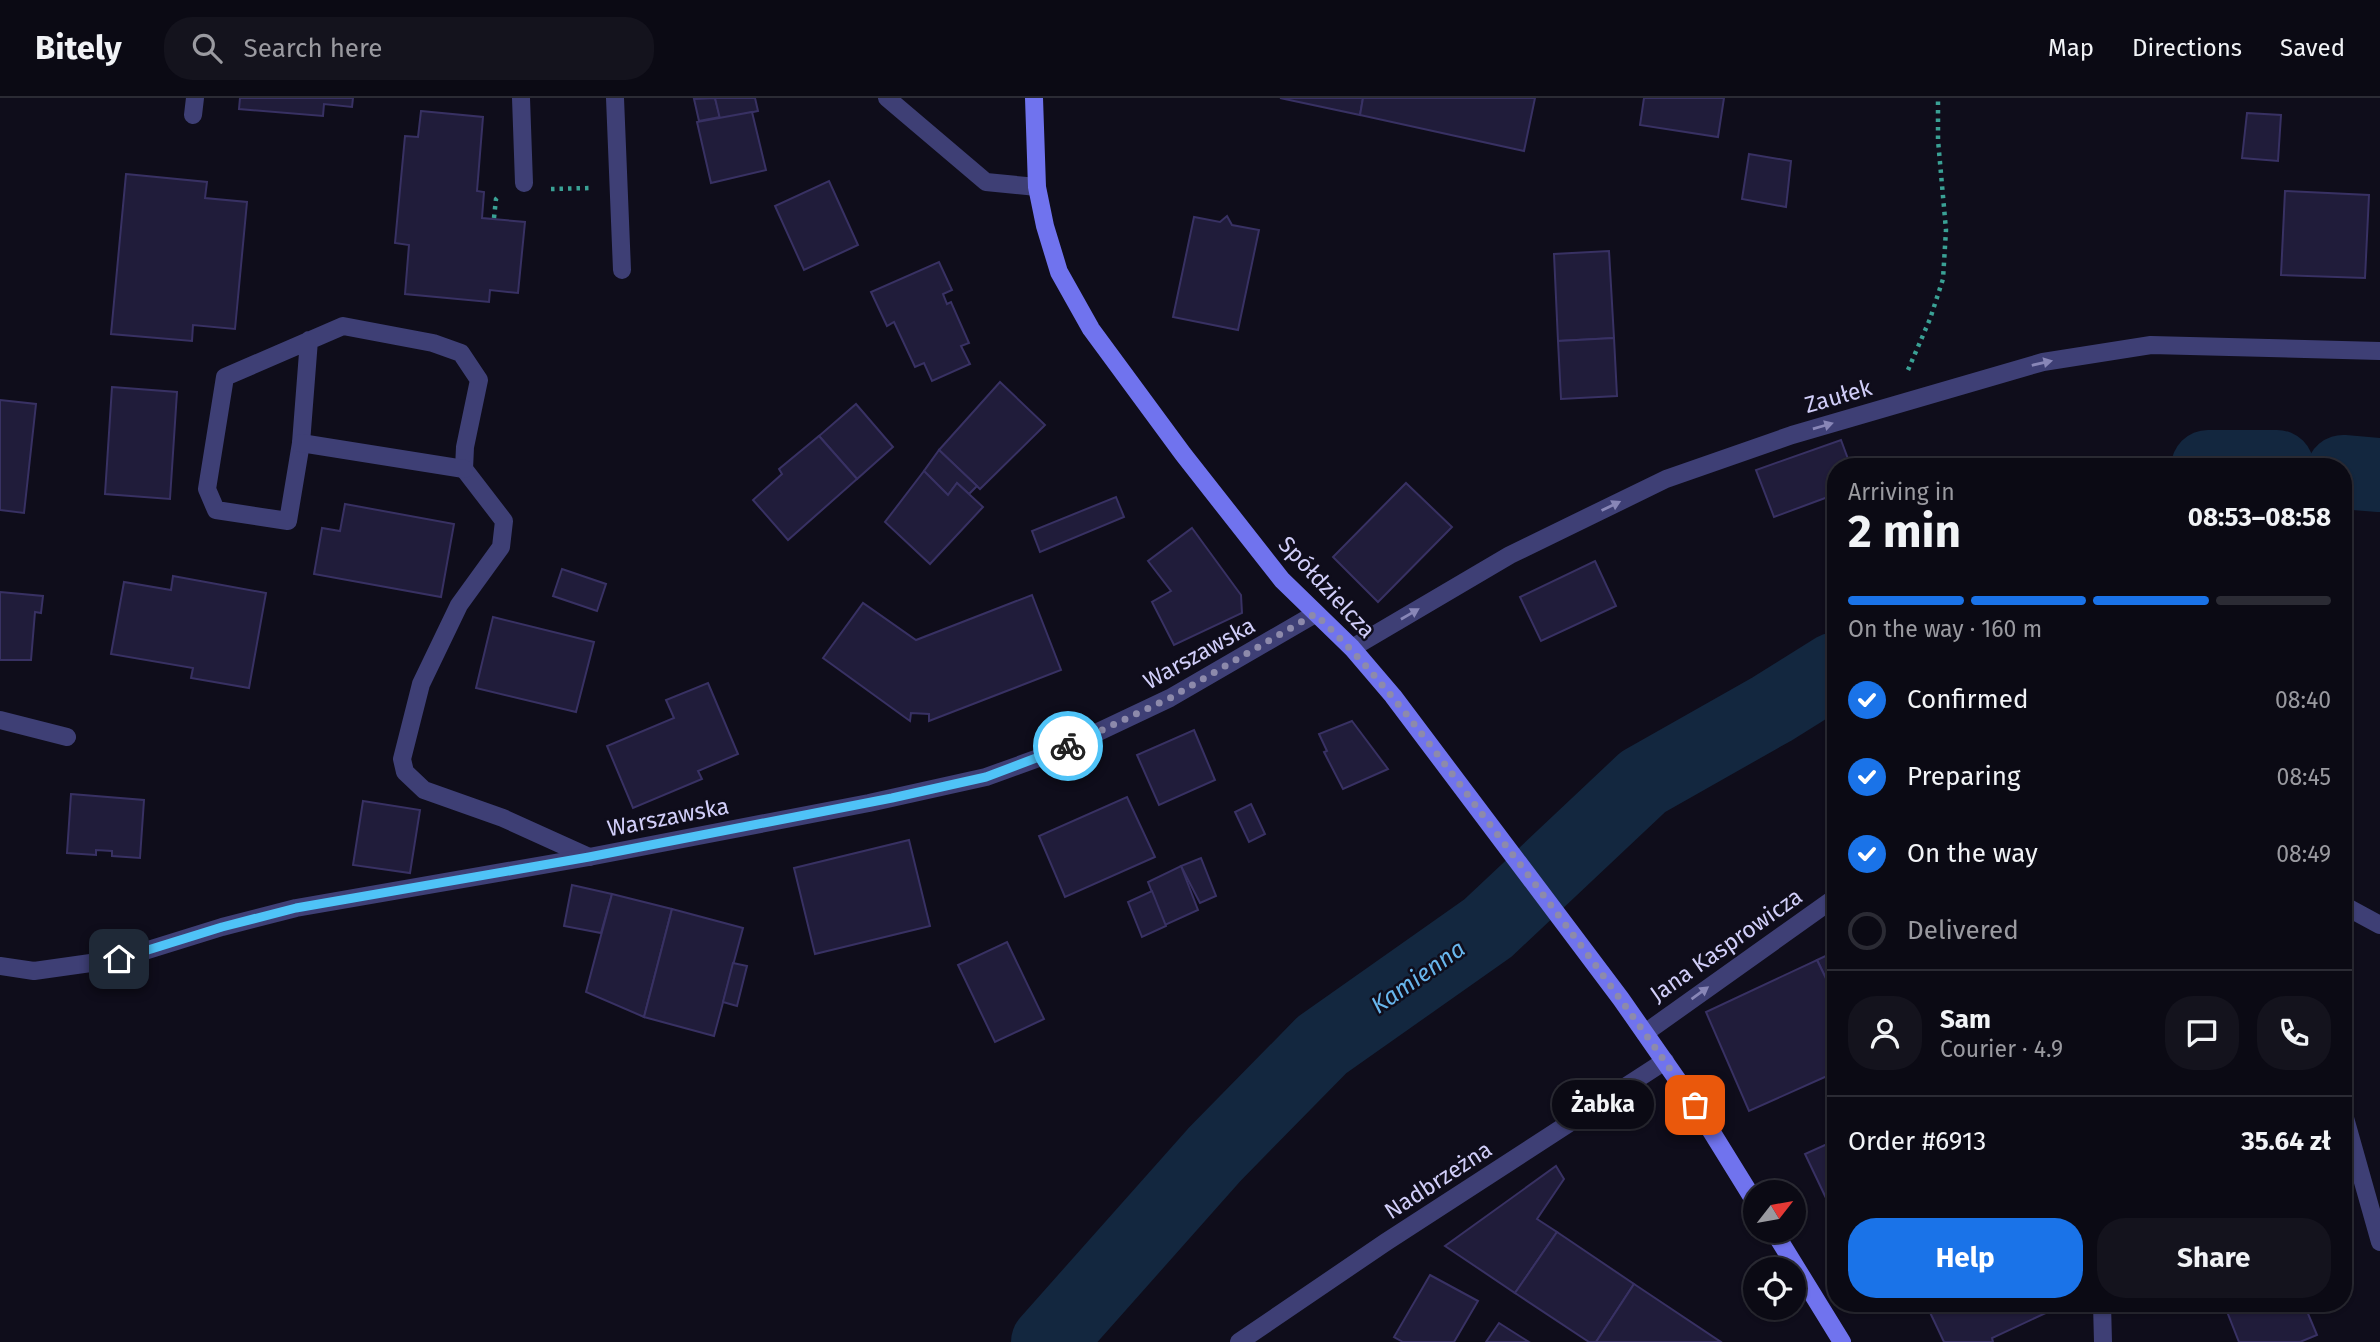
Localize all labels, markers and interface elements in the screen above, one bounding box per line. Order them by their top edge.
search box [164,17,654,80]
text: Bitely [35,28,122,68]
icon: search [188,29,226,67]
text: Search here [244,33,382,64]
text: Map [2048,34,2094,62]
text: Directions [2132,34,2242,62]
text: Saved [2280,34,2345,62]
one-way arrow [2031,357,2053,368]
street label: Zaułek [1801,373,1875,419]
one-way arrow [1812,420,1834,431]
text: Arriving in [1848,478,1955,506]
one-way arrow [1601,501,1621,512]
text: 08:53–08:58 [2188,502,2331,533]
text: 2 min [1848,504,1961,559]
street label: Spółdzielcza [1273,530,1381,644]
one-way arrow [1401,608,1420,620]
street label: Warszawska [1138,611,1260,695]
text: On the way · 160 m [1848,615,2042,643]
icon: check [1848,681,1886,719]
text: Confirmed [1907,684,2028,715]
text: 08:40 [2275,686,2331,714]
courier [1033,711,1103,781]
icon: bike [1049,727,1087,765]
icon: check [1848,758,1886,796]
text: Preparing [1907,761,2020,792]
text: 08:45 [2277,763,2331,791]
street label: Warszawska [605,791,731,843]
icon: check [1848,835,1886,873]
text: On the way [1907,838,2038,869]
text: 08:49 [2276,840,2331,868]
street label: Jana Kasprowicza [1644,882,1808,1008]
text: Delivered [1907,915,2019,946]
pin [89,929,149,989]
water label: Kamienna [1366,934,1470,1020]
icon: home [100,940,138,978]
one-way arrow [1691,986,1709,1000]
button: person [1848,996,1922,1070]
button: chat [2165,996,2239,1070]
button: phone [2257,996,2331,1070]
text: Sam [1940,1004,1991,1035]
text: Courier · 4.9 [1940,1035,2063,1063]
pin [1665,1075,1725,1135]
callout: Żabka [1552,1080,1653,1130]
icon: bag [1676,1086,1714,1124]
text: Żabka [1571,1090,1635,1118]
text: Order #6913 [1848,1126,1986,1157]
text: 35.64 zł [2241,1126,2331,1157]
street label: Nadbrzeżna [1379,1135,1497,1225]
north arrow [1743,1180,1806,1242]
map controls [1743,1180,1806,1320]
button: Help [1848,1218,2083,1298]
button: Share [2097,1218,2331,1298]
button: locate [1743,1257,1806,1320]

